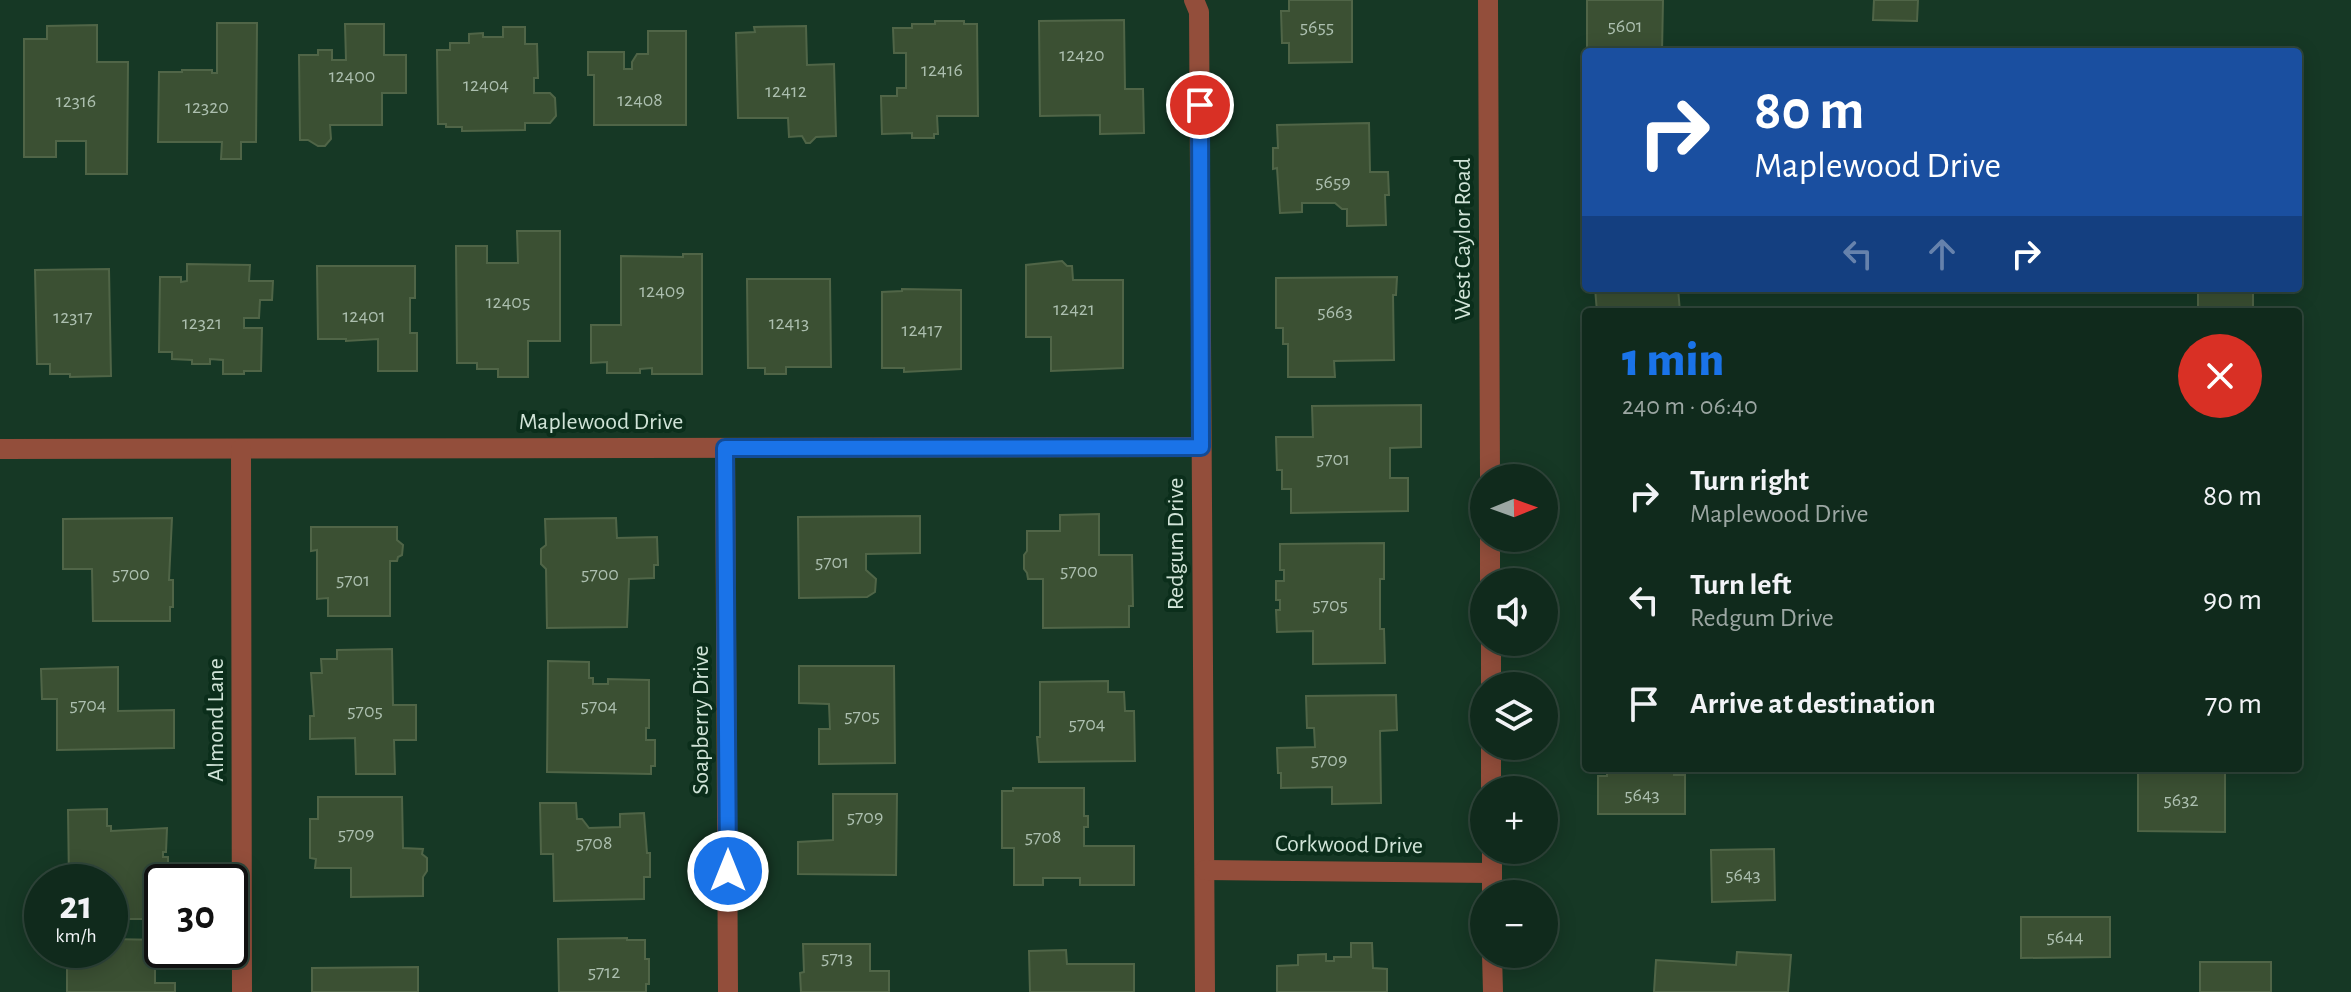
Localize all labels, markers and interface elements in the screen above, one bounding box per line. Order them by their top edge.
house number: 5601 [1607,16,1643,36]
house number: 5655 [1300,17,1334,37]
house number: 12420 [1059,45,1105,65]
house number: 12416 [921,60,963,80]
house number: 12400 [329,66,375,86]
pin [1166,71,1234,139]
house number: 12404 [463,75,509,95]
icon: right [1622,80,1726,184]
house number: 12412 [765,81,807,101]
icon: arrive [1178,83,1222,127]
text: 80 m [1754,83,1864,139]
house number: 12408 [617,90,663,110]
house number: 12316 [56,91,96,111]
house number: 12320 [185,97,229,117]
text: Maplewood Drive [1754,148,2001,184]
street label: West Caylor Road [1451,158,1475,320]
house number: 5659 [1315,172,1351,192]
icon: left [1836,232,1880,276]
icon: ahead [1920,232,1964,276]
icon: right [2004,232,2048,276]
house number: 12409 [639,281,685,301]
house number: 12405 [486,292,530,312]
house number: 12421 [1053,299,1095,319]
house number: 5663 [1317,302,1353,322]
house number: 12401 [342,306,386,326]
house number: 12317 [53,307,93,327]
house number: 12321 [182,313,222,333]
house number: 12413 [769,313,809,333]
house number: 12417 [902,320,942,340]
button: close [2178,334,2262,418]
text: 1 min [1622,337,1724,385]
text: 240 m · 06:40 [1622,393,1758,419]
street label: Maplewood Drive [519,410,683,434]
house number: 5701 [1316,449,1350,469]
north arrow [1470,464,1558,552]
map controls [1470,464,1558,968]
text: Turn right [1690,466,1809,496]
icon: right [1622,474,1666,518]
street label: Redgum Drive [1164,478,1188,610]
text: 80 m [2203,481,2262,511]
text: Maplewood Drive [1690,501,1868,527]
house number: 5701 [815,552,849,572]
house number: 5700 [1060,561,1098,581]
house number: 5700 [112,564,150,584]
house number: 5700 [581,564,619,584]
button: sound [1470,568,1558,656]
house number: 5701 [336,570,370,590]
text: Turn left [1690,570,1791,600]
icon: left [1622,578,1666,622]
text: 90 m [2203,585,2262,615]
house number: 5705 [1312,595,1348,615]
text: Redgum Drive [1690,605,1834,631]
street label: Soapberry Drive [689,645,713,795]
street label: Almond Lane [204,658,228,782]
button: layers [1470,672,1558,760]
icon: arrive [1622,682,1666,726]
text: Arrive at destination [1690,689,1936,719]
text: 70 m [2205,689,2262,719]
house number: 5704 [70,695,106,715]
house number: 5704 [581,696,617,716]
house number: 5705 [347,701,383,721]
house number: 5705 [844,706,880,726]
house number: 5704 [1069,714,1105,734]
house number: 5709 [1311,750,1347,770]
button: + [1470,776,1558,864]
house number: 5643 [1624,785,1660,805]
house number: 5632 [2163,790,2199,810]
house number: 5709 [847,807,883,827]
house number: 5709 [338,824,374,844]
house number: 5708 [1025,827,1061,847]
position arrow [686,829,770,913]
street label: Corkwood Drive [1275,832,1423,858]
house number: 5708 [576,833,612,853]
speed limit sign: 30 [144,864,248,968]
house number: 5643 [1725,865,1761,885]
button: − [1470,880,1558,968]
text: 21 [59,886,93,926]
text: km/h [55,926,97,946]
house number: 5644 [2047,927,2084,947]
house number: 5713 [821,948,853,968]
house number: 5712 [588,962,620,982]

